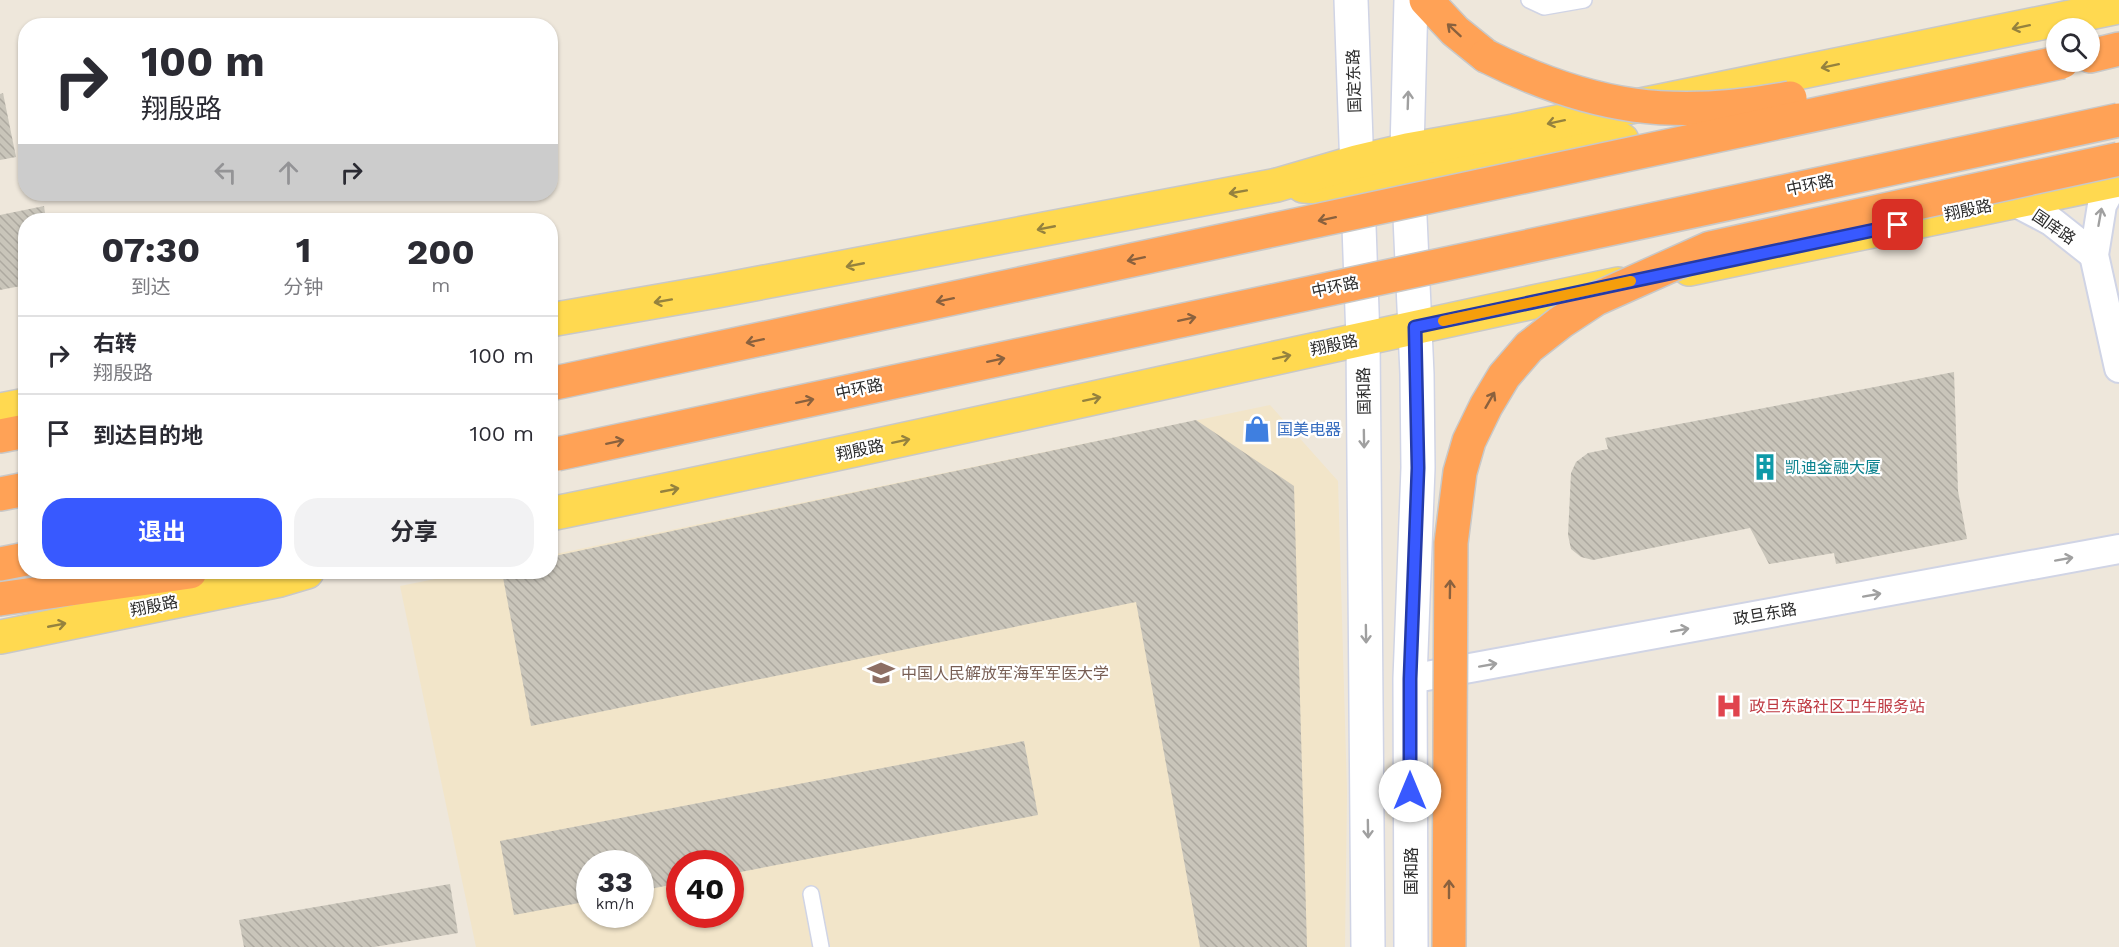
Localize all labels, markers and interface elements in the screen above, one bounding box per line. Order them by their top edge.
map controls [2046,18,2100,72]
button: search [2046,18,2100,72]
one-way arrow [2011,22,2031,33]
one-way arrow [1447,23,1462,37]
text: 100 m [141,37,265,86]
icon: right [42,42,120,120]
street label: 国定东路 [1343,49,1365,113]
one-way arrow [1820,61,1840,72]
one-way arrow [1403,91,1414,111]
text: 翔殷路 [141,93,222,125]
one-way arrow [1547,117,1567,128]
icon: left [209,156,242,189]
icon: ahead [272,156,305,189]
icon: right [335,156,368,189]
street label: 中环路 [1785,171,1835,199]
one-way arrow [1229,187,1248,198]
street label: 翔殷路 [1943,196,1993,224]
pin [1872,199,1923,250]
street label: 国庠路 [2029,206,2079,248]
one-way arrow [2095,207,2106,227]
icon: arrive [1881,208,1914,241]
one-way arrow [1317,213,1336,225]
one-way arrow [1037,223,1057,234]
text: 07:30 [101,229,200,271]
text: 1 [296,229,311,271]
text: 200 [407,231,475,273]
one-way arrow [1127,254,1146,265]
one-way arrow [846,260,865,271]
text: m [431,273,450,297]
street label: 中环路 [1310,273,1360,301]
text: 到达 [131,275,171,299]
text: 分钟 [284,275,324,299]
one-way arrow [654,295,674,306]
one-way arrow [936,295,955,306]
one-way arrow [1176,313,1196,324]
text: 右转 [93,331,137,356]
street label: 翔殷路 [1309,331,1359,359]
one-way arrow [745,336,765,347]
icon: right [42,339,75,372]
text: 100 m [470,343,534,368]
one-way arrow [1272,350,1291,362]
one-way arrow [986,354,1005,365]
text: 翔殷路 [93,361,153,385]
street label: 国和路 [1354,367,1374,415]
street label: 中环路 [834,375,884,403]
one-way arrow [1082,392,1101,404]
one-way arrow [1484,392,1496,409]
one-way arrow [795,395,815,406]
shop icon: 国美电器 [1242,414,1272,444]
icon: arrive [42,417,75,450]
place label: 国美电器 [1277,420,1341,439]
text: 100 m [470,421,534,446]
text: 到达目的地 [93,423,203,448]
one-way arrow [1358,429,1370,449]
one-way arrow [892,434,911,446]
one-way arrow [604,436,624,447]
street label: 翔殷路 [835,436,885,464]
building icon: 凯迪金融大厦 [1750,452,1780,482]
place label: 凯迪金融大厦 [1785,458,1881,477]
one-way arrow [659,484,679,495]
button: 退出 [42,498,282,567]
button: 分享 [294,498,534,567]
one-way arrow [2054,554,2073,565]
one-way arrow [1445,579,1456,599]
one-way arrow [1862,589,1881,600]
street label: 翔殷路 [129,592,179,620]
street label: 政旦东路 [1732,599,1798,629]
one-way arrow [47,619,67,630]
one-way arrow [1360,624,1372,644]
one-way arrow [1670,624,1690,635]
school or university icon: 中国人民解放军海军军医大学 [866,658,896,688]
one-way arrow [1478,659,1498,670]
place label: 中国人民解放军海军军医大学 [901,664,1109,683]
hospital icon: 政旦东路社区卫生服务站 [1714,691,1744,721]
place label: 政旦东路社区卫生服务站 [1749,697,1925,716]
position arrow [1378,759,1442,823]
one-way arrow [1362,819,1374,839]
street label: 国和路 [1402,847,1421,895]
speed limit sign: 40 [666,850,744,928]
text: 33 [597,864,633,899]
one-way arrow [1443,879,1455,899]
text: km/h [596,895,634,913]

